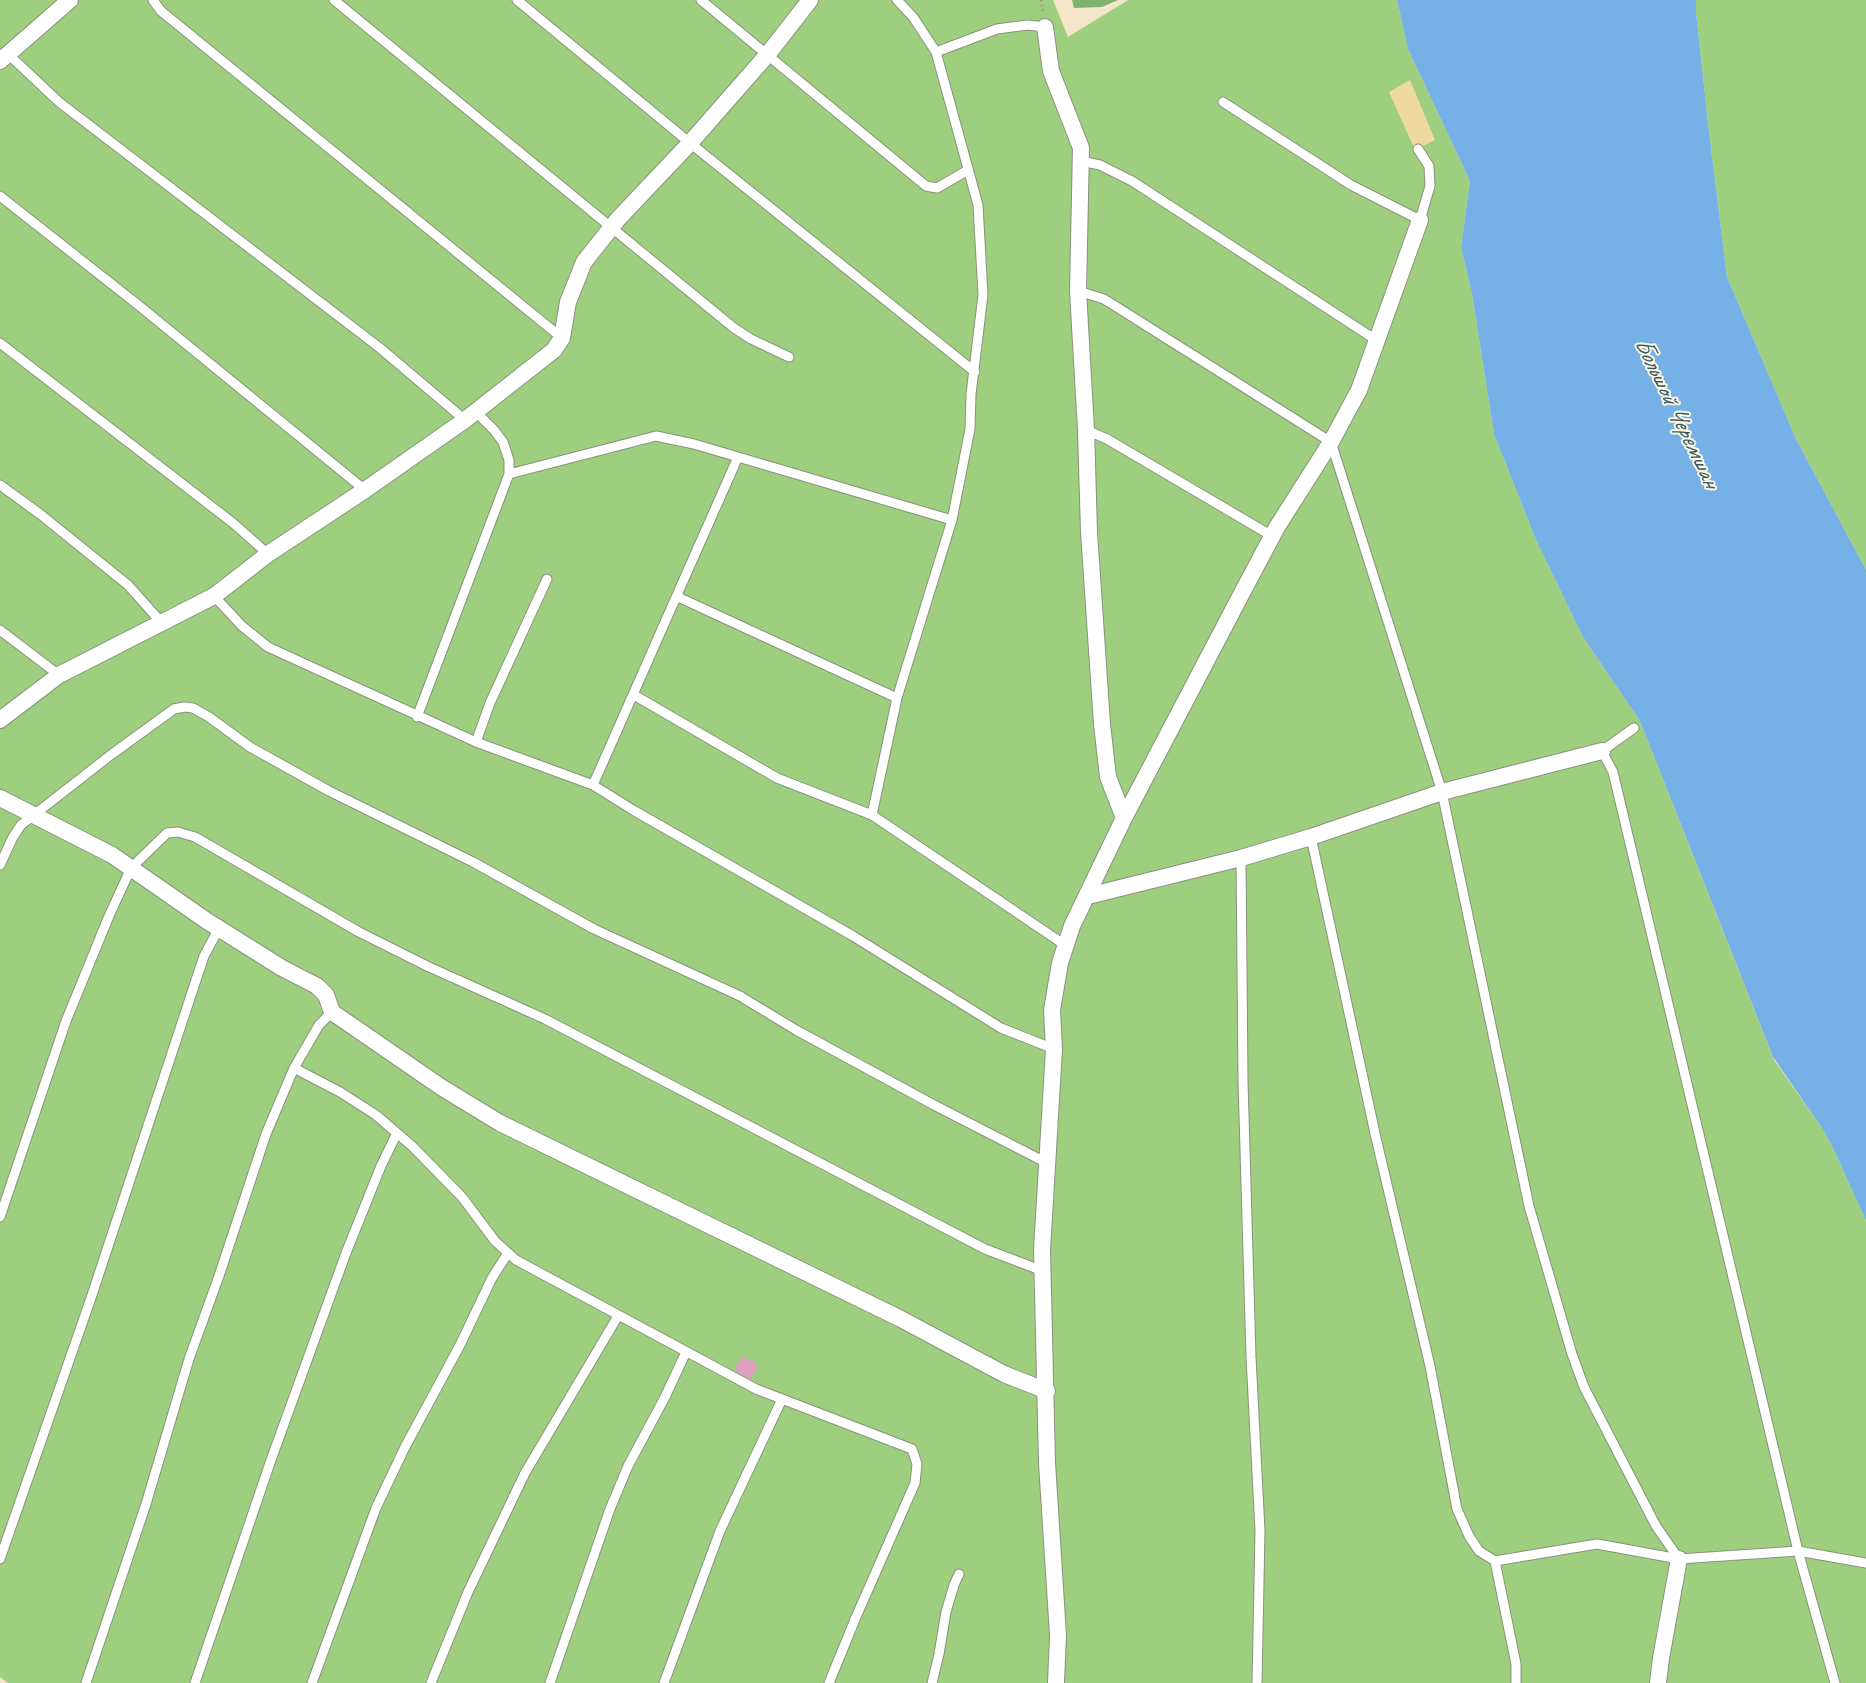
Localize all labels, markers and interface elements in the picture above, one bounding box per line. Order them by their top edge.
water label: Большой Черемшан [1627,333,1725,493]

